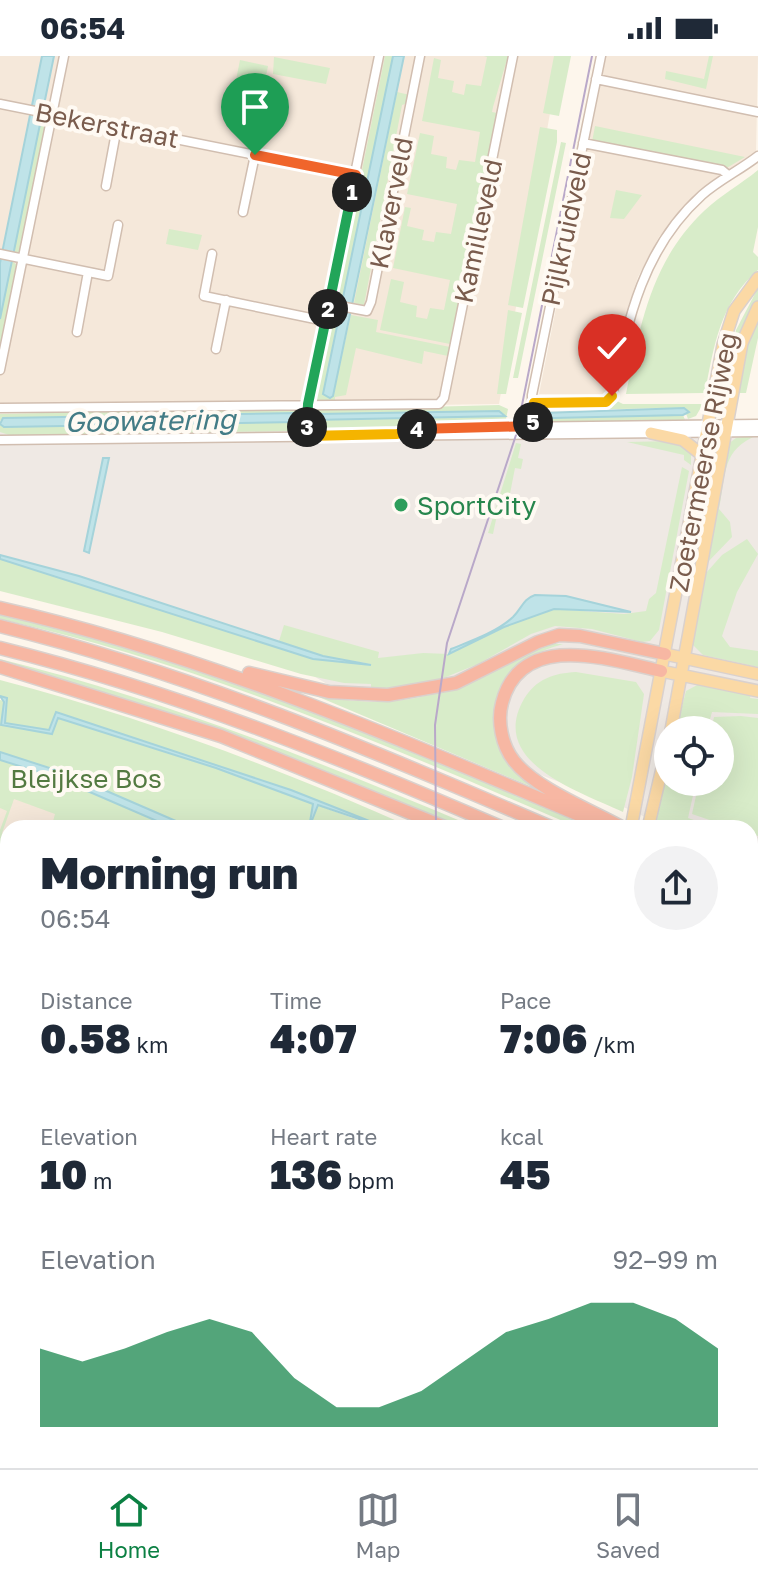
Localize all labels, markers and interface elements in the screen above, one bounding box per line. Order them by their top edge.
text: 06:54 [40,10,125,46]
pin [221,73,289,155]
icon: arrive [233,85,277,129]
street label: Bekerstraat [33,96,181,154]
street label: Klaverveld [363,135,419,271]
street label: Pijlkruidveld [535,149,597,309]
street label: Kamilleveld [448,156,508,306]
pin: 1 [332,172,372,212]
text: 1 [346,178,358,205]
pin: 2 [308,289,348,329]
text: 2 [321,295,335,322]
pin [578,314,646,396]
icon: check [590,326,634,370]
street label: Zoetermeerse Rijweg [663,330,743,594]
water label: Goowatering [64,402,238,438]
pin: 5 [513,402,553,442]
pin: 3 [287,407,327,447]
text: 5 [526,408,540,435]
pin: 4 [397,409,437,449]
text: 3 [300,413,314,440]
text: 4 [410,415,424,442]
place label: SportCity [417,490,537,521]
marker: SportCity [392,496,410,514]
map controls [654,716,734,796]
button: locate [654,716,734,796]
park label: Bleijkse Bos [10,763,162,794]
text: Morning run [40,846,298,899]
button: share [634,846,718,930]
text: 06:54 [40,903,111,934]
text: Distance [40,987,132,1014]
text: Time [270,987,322,1014]
text: Pace [500,987,551,1014]
text: 0.58 [40,1014,131,1062]
text: 4:07 [270,1014,357,1062]
text: 7:06 [500,1014,587,1062]
text: km [131,1031,168,1058]
text: /km [587,1031,635,1058]
text: Elevation [40,1123,138,1150]
text: Heart rate [270,1123,377,1150]
text: kcal [500,1123,543,1150]
text: 10 [40,1150,88,1198]
text: 136 [270,1150,342,1198]
text: 45 [500,1150,551,1198]
text: m [88,1167,113,1194]
text: bpm [342,1167,394,1194]
text: Elevation [40,1244,156,1275]
text: 92–99 m [612,1244,718,1275]
tab: Home [98,1488,160,1563]
tab: Map [356,1488,400,1563]
tab: Saved [596,1488,660,1563]

